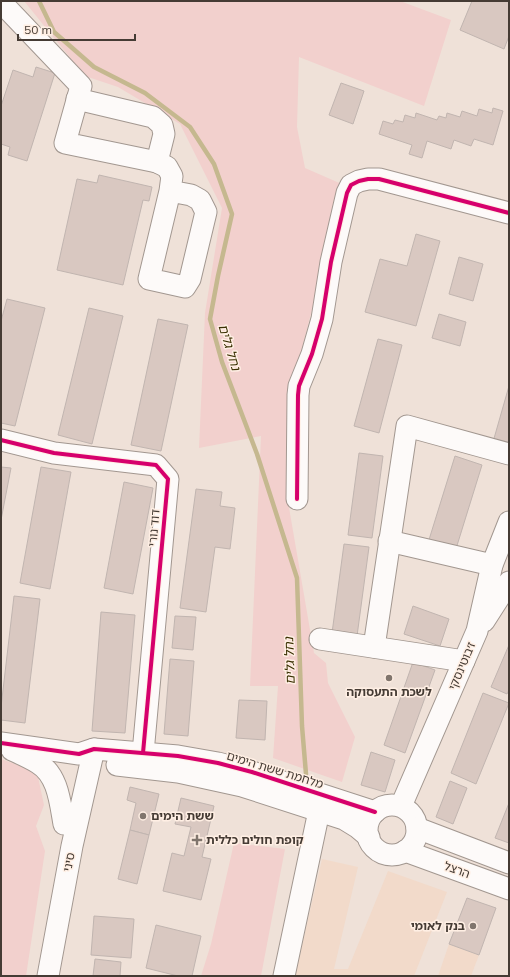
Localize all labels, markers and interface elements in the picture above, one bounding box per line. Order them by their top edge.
scale bar [18,16,135,42]
text: 50 m [24,22,52,37]
water label: נחל גלים [215,322,245,373]
street label: דוד נורי [144,508,163,547]
water label: נחל גלים [280,636,298,685]
street label: ז׳בוטינסקי [445,639,478,692]
marker: לשכת התעסוקה [384,673,394,683]
place label: לשכת התעסוקה [346,684,432,699]
street label: מלחמת ששת הימים [225,748,325,791]
place label: ששת הימים [151,808,214,823]
marker: ששת הימים [138,811,148,821]
place label: קופת חולים כללית [206,832,304,847]
marker: קופת חולים כללית [191,834,203,846]
street label: סיני [59,851,78,873]
street label: הרצל [442,858,472,881]
place label: בנק לאומי [411,918,465,933]
marker: בנק לאומי [468,921,478,931]

